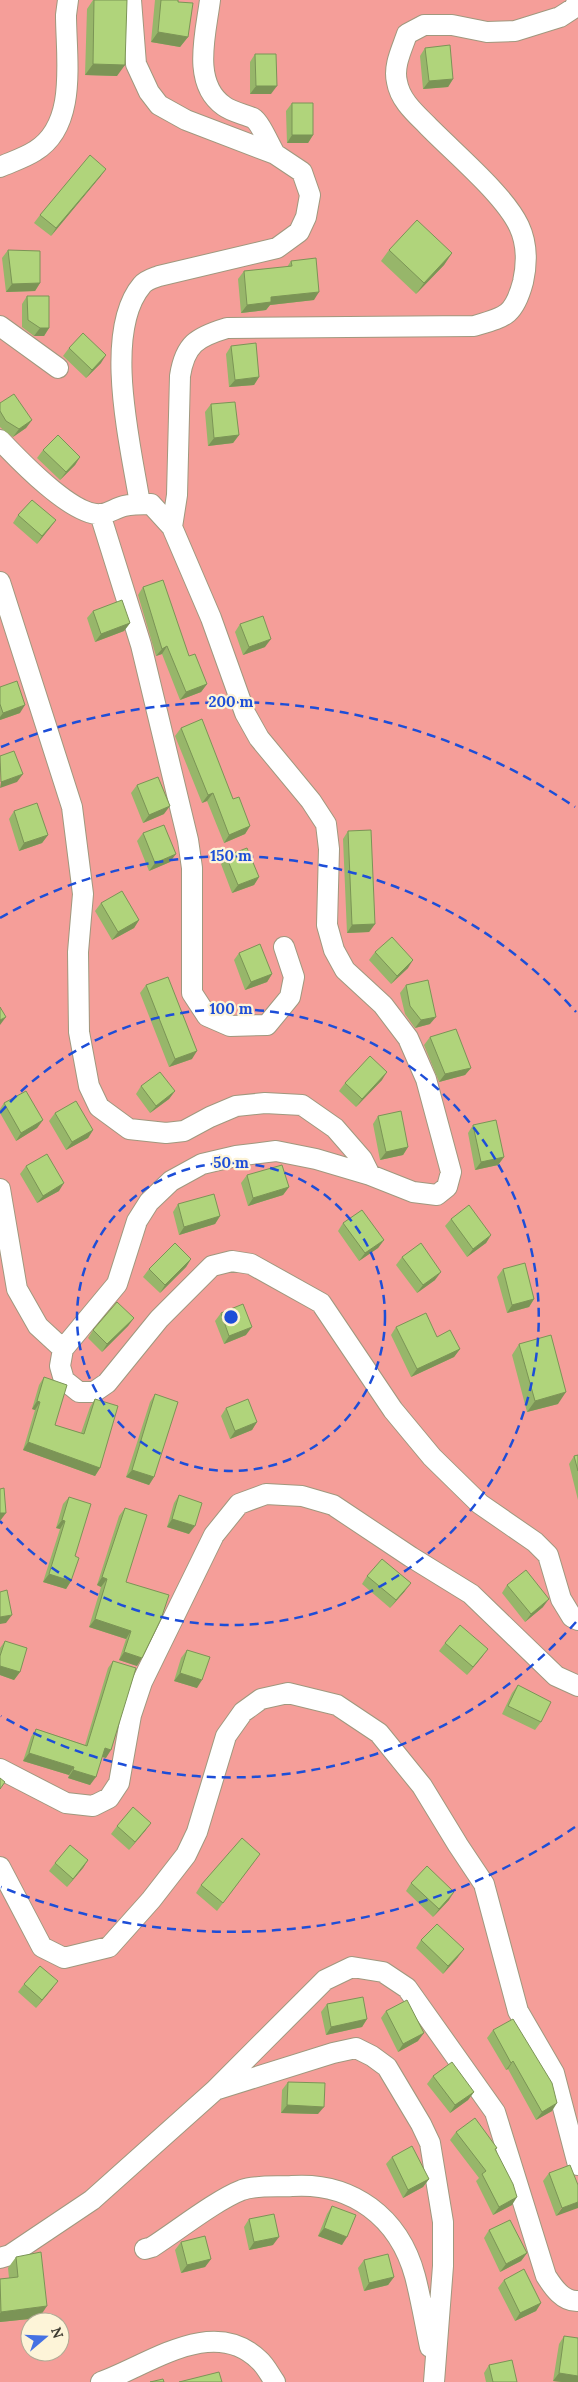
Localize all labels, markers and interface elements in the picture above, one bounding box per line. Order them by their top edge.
text: 200 m [209,692,254,711]
text: 150 m [210,846,252,865]
text: 100 m [210,999,253,1018]
text: 50 m [213,1153,249,1172]
centre of rings [222,1308,240,1326]
north arrow [20,2312,70,2362]
text: N [47,2325,68,2341]

